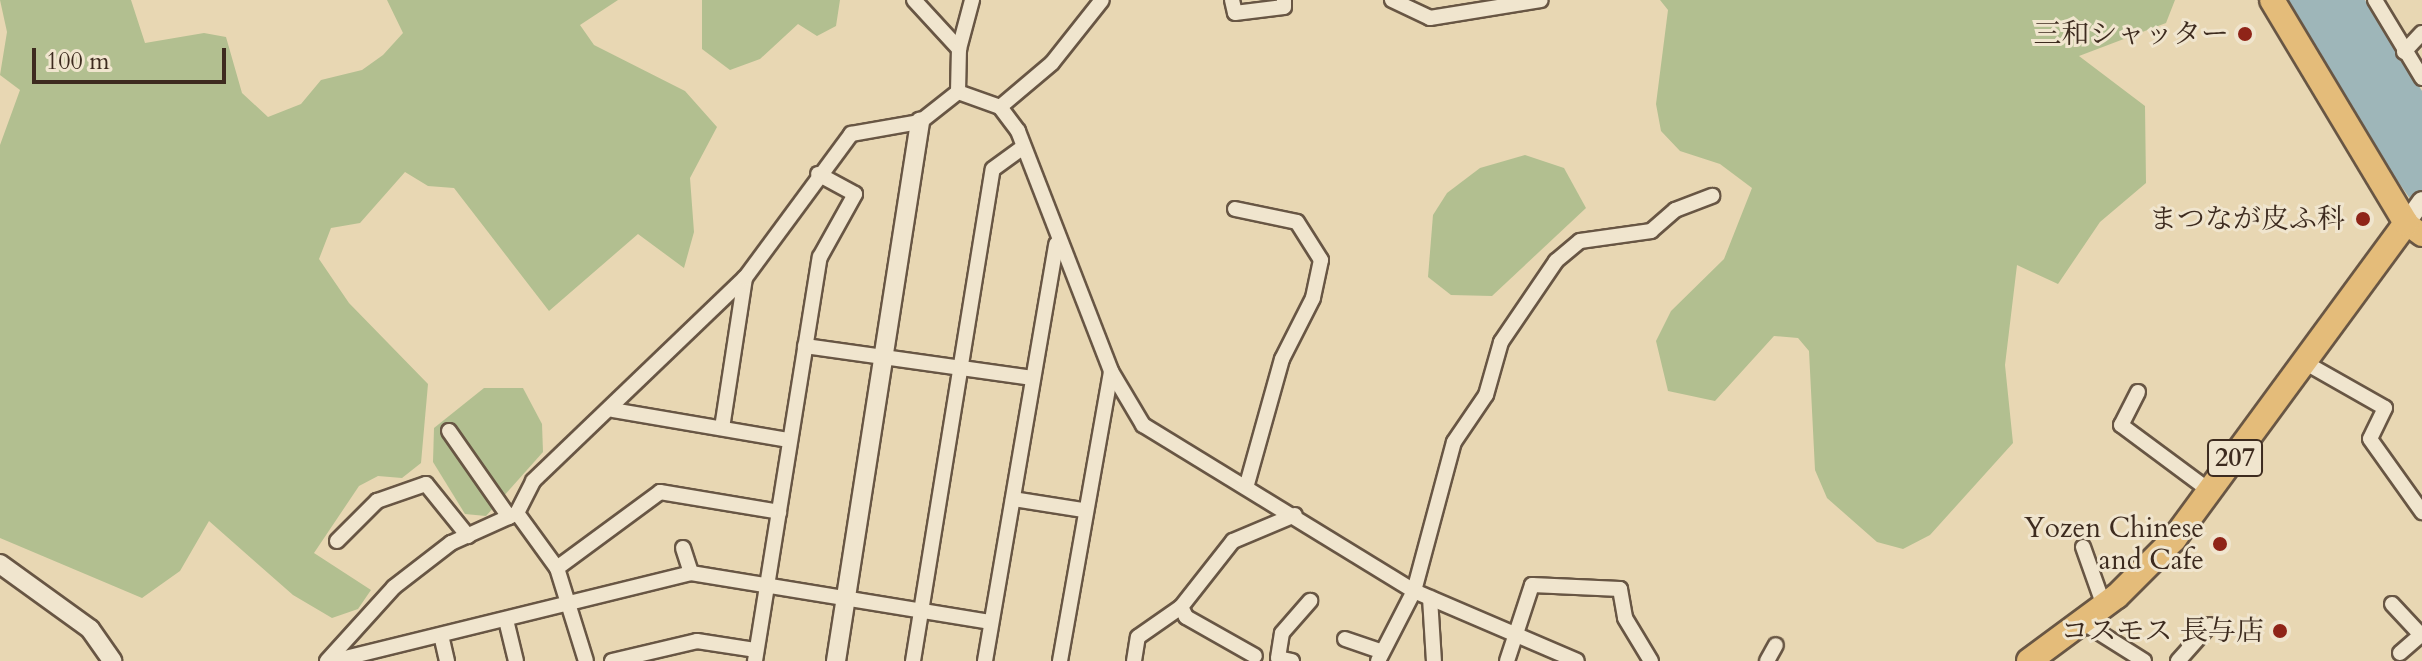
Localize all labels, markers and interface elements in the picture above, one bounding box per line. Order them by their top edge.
place label: 三和シャッター [2033,17,2229,51]
marker: 三和シャッター [2236,25,2254,43]
scale bar [36,32,230,82]
text: 100 m [46,45,110,78]
place label: まつなが皮ふ科 [2149,202,2345,236]
marker: まつなが皮ふ科 [2352,208,2374,230]
road number: 207 [2207,436,2263,480]
place label: Yozen Chinese and Cafe [2024,511,2204,577]
marker: Yozen Chinese and Cafe [2211,535,2229,553]
place label: コスモス 長与店 [2060,614,2264,648]
marker: コスモス 長与店 [2271,622,2289,640]

